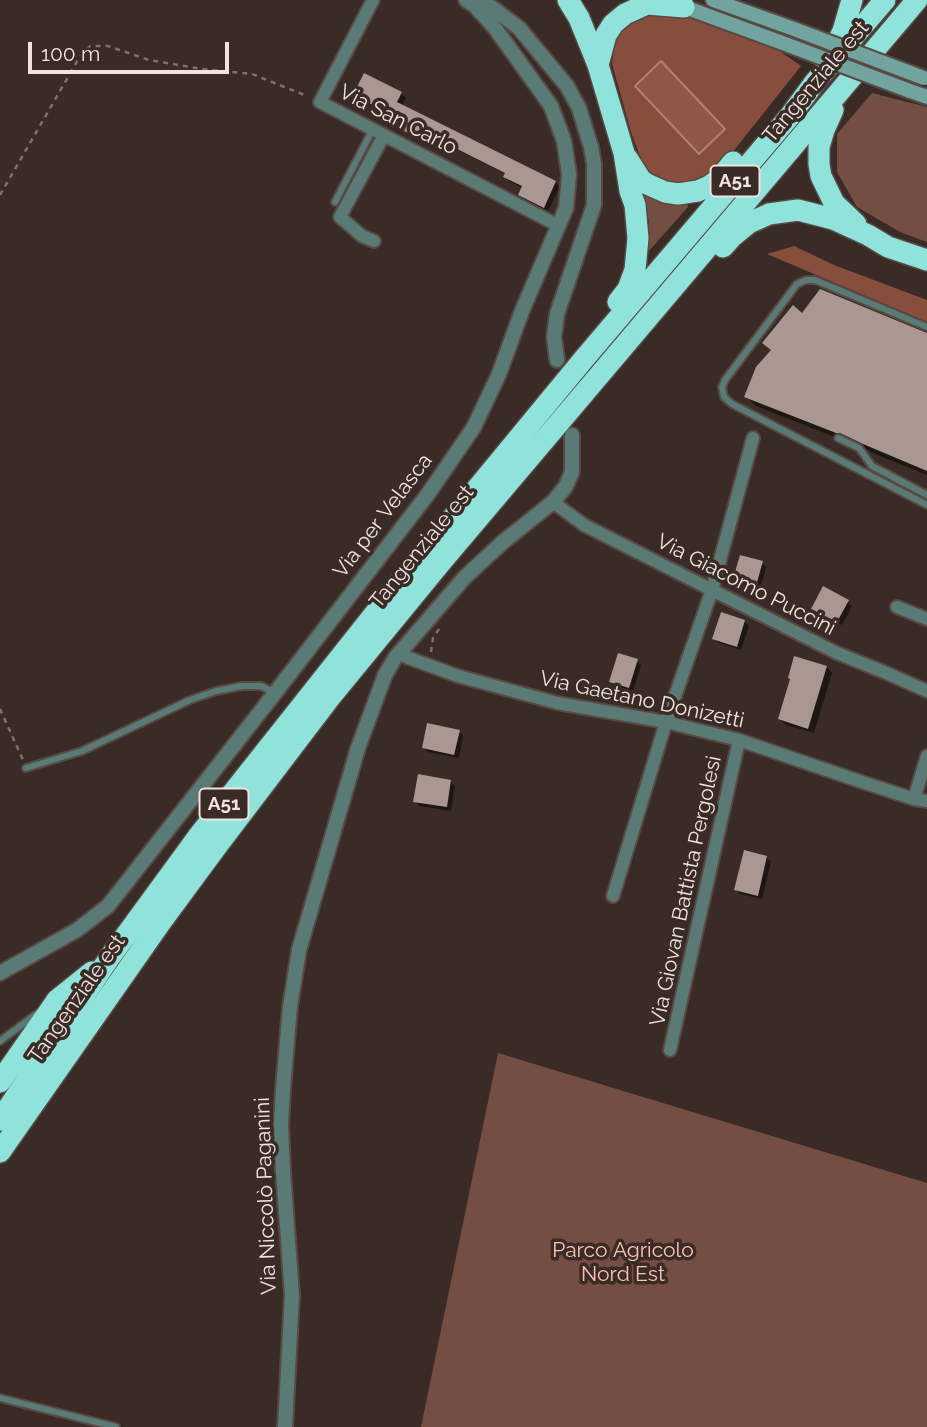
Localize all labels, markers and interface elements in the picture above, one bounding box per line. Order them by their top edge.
street label: Tangenziale est [758,16,874,148]
scale bar [32,28,233,72]
text: 100 m [41,41,100,66]
street label: Via San Carlo [335,80,461,160]
road number: A51 [710,166,760,196]
street label: Via per Velasca [328,449,438,583]
street label: Tangenziale est [365,480,479,614]
street label: Via Giacomo Puccini [652,529,840,641]
street label: Via Gaetano Donizetti [538,666,746,734]
street label: Via Giovan Battista Pergolesi [645,753,727,1029]
road number: A51 [200,789,248,820]
street label: Tangenziale est [23,930,131,1068]
street label: Via Niccolò Paganini [250,1097,282,1295]
park label: Parco Agricolo Nord Est [552,1238,694,1288]

